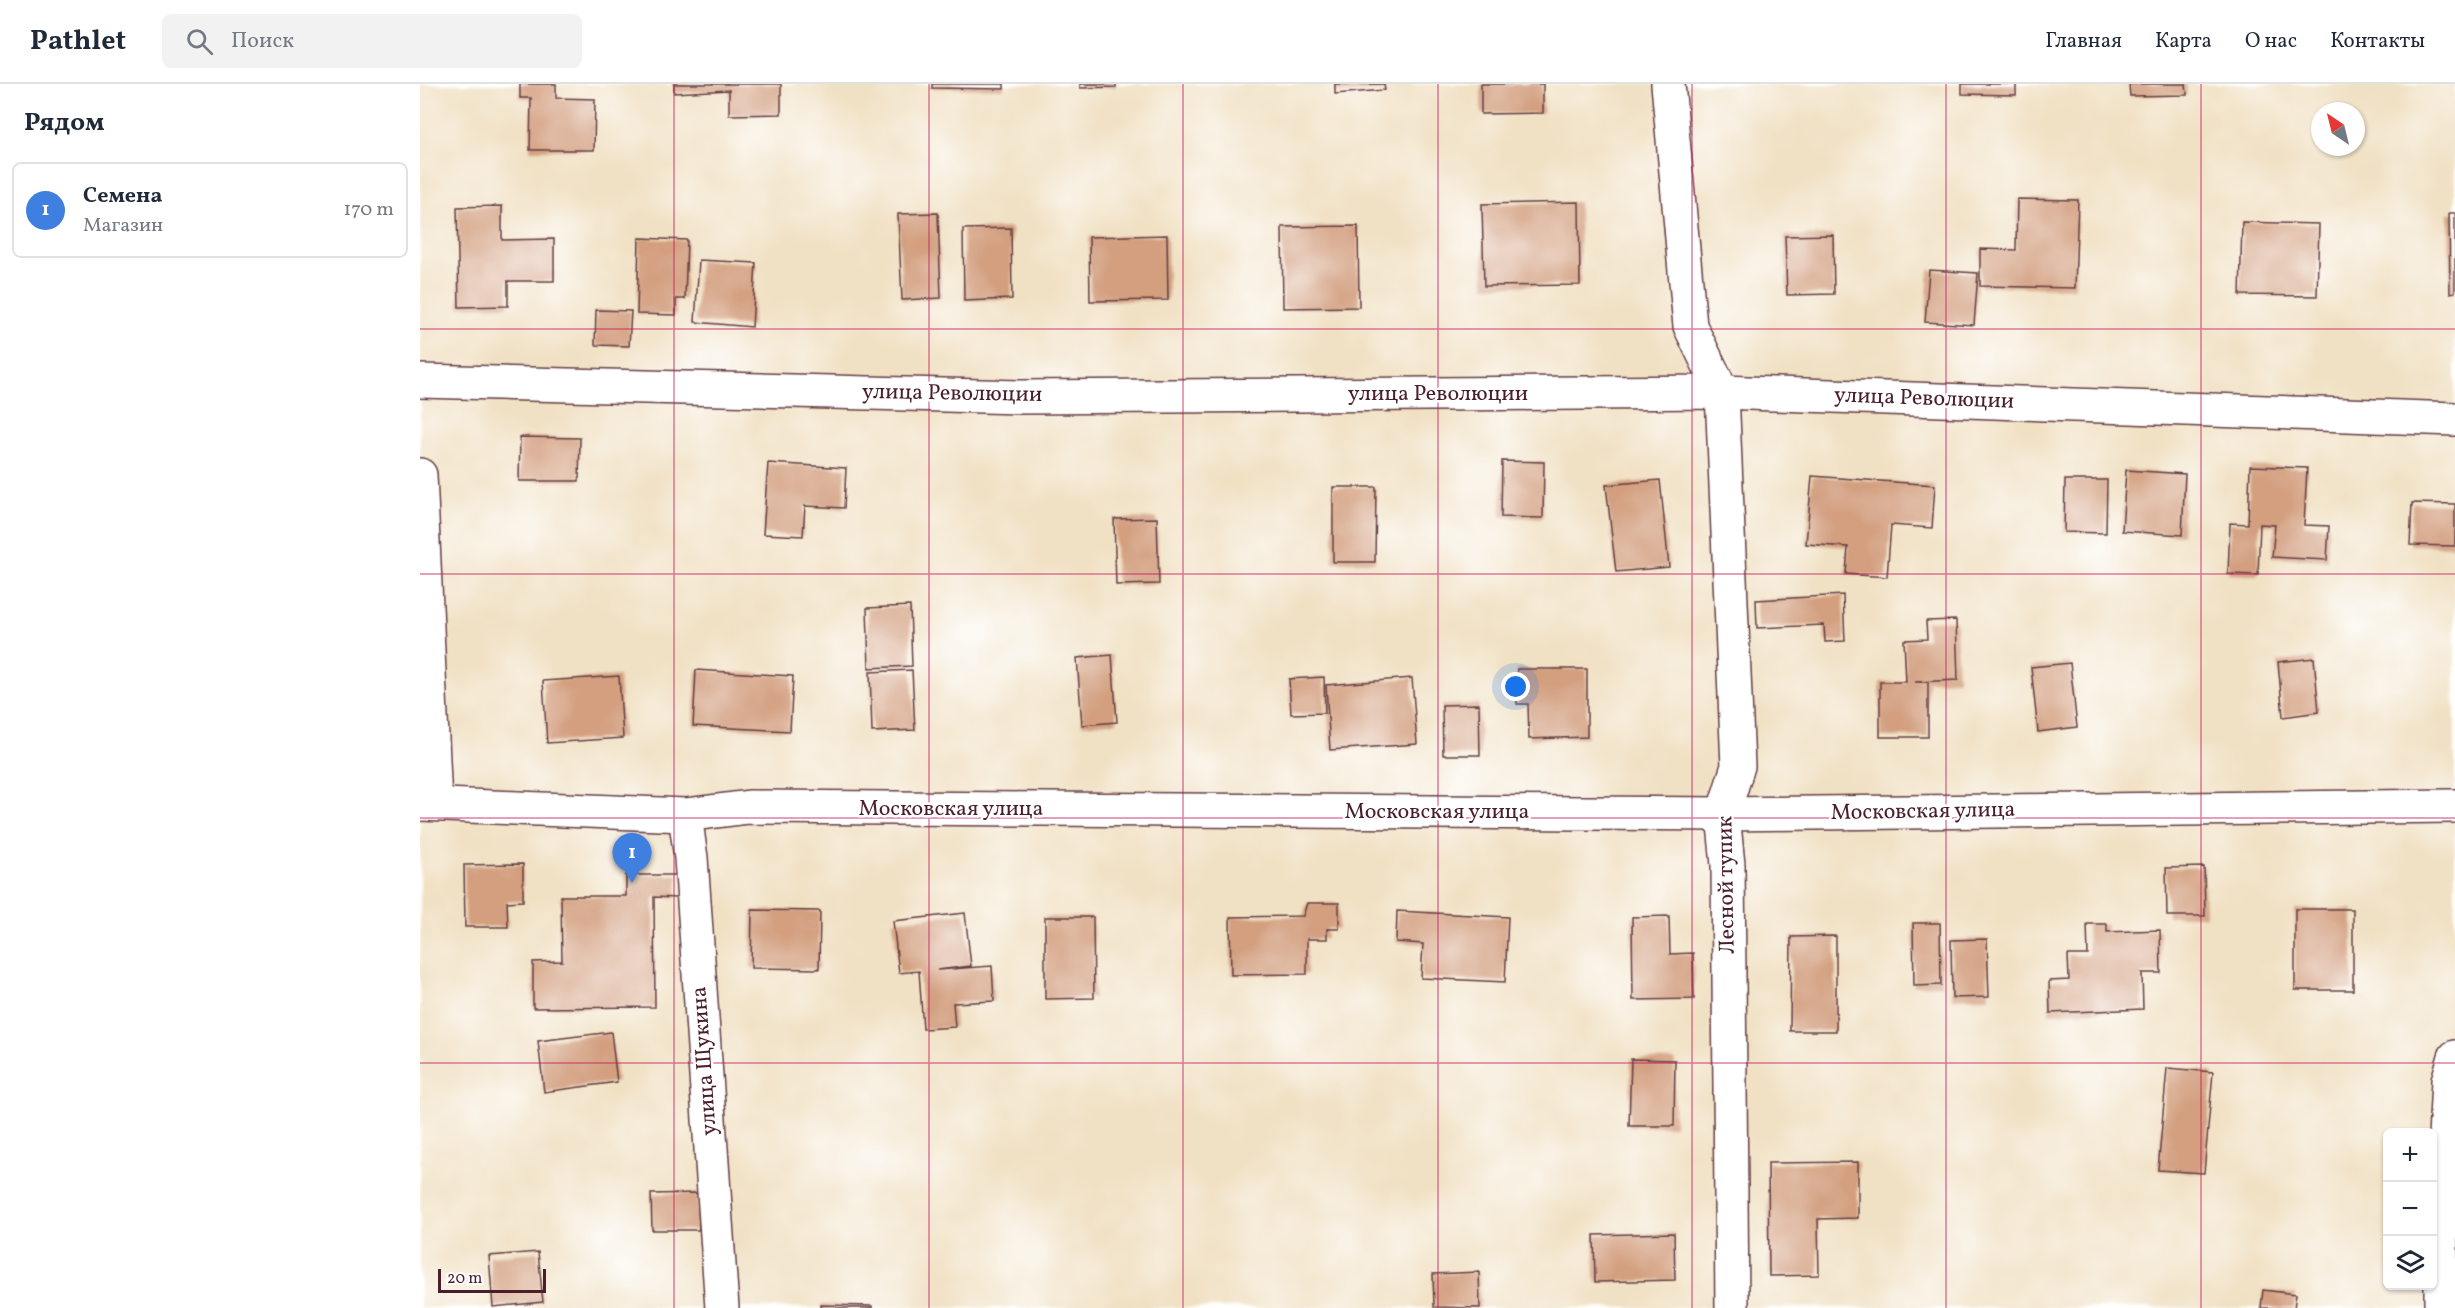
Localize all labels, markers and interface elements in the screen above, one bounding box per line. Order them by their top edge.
search box [162,14,582,68]
text: Pathlet [30,22,126,61]
icon: search [183,25,216,58]
text: Поиск [231,26,294,57]
text: Главная [2045,27,2122,56]
text: Карта [2155,27,2212,56]
text: О нас [2245,27,2297,56]
text: Контакты [2330,27,2425,56]
north arrow [2311,102,2365,156]
text: Рядом [24,105,104,141]
text: Семена [83,181,162,212]
text: 1 [41,196,50,224]
text: 170 m [344,196,394,224]
text: Магазин [83,212,163,240]
street label: улица Революции [862,377,1042,411]
street label: улица Революции [1348,379,1528,410]
street label: улица Революции [1833,380,2015,418]
your location [1501,672,1530,701]
street label: Московская улица [859,794,1043,825]
street label: Московская улица [1830,795,2016,829]
street label: Московская улица [1345,797,1529,828]
street label: Лесной тупик [1710,815,1744,954]
pin: 1 [612,834,652,883]
street label: улица Щукина [684,985,726,1137]
map controls [2383,1128,2437,1290]
button: + [2383,1128,2437,1182]
button: − [2383,1182,2437,1236]
button: layers [2383,1236,2437,1290]
scale bar [438,1266,546,1294]
text: 20 m [447,1268,482,1290]

